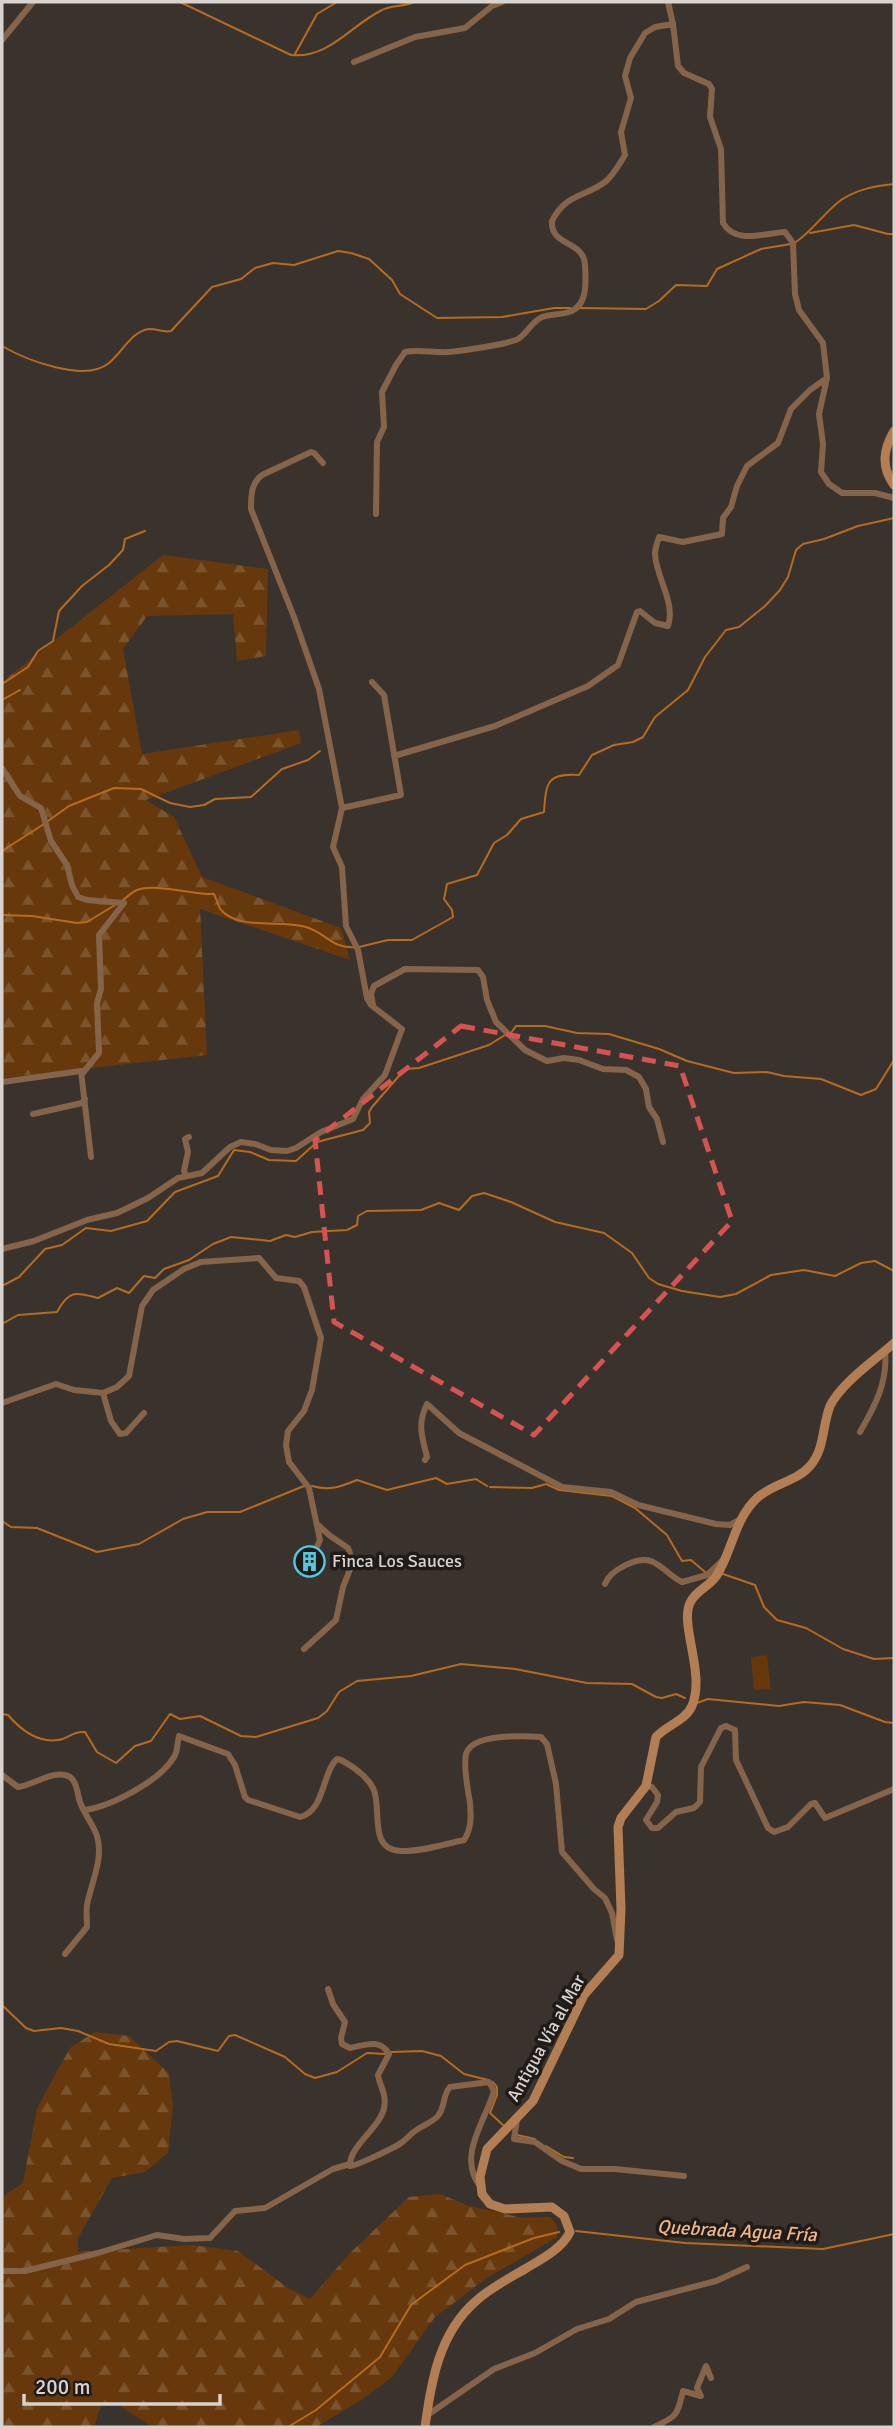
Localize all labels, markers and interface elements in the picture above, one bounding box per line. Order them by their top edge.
building icon: Finca Los Sauces [292,1544,326,1578]
place label: Finca Los Sauces [332,1550,462,1572]
street label: Antigua Vía al Mar [502,1970,590,2105]
water label: Quebrada Agua Fría [656,2215,819,2247]
scale bar [24,2362,220,2406]
text: 200 m [35,2374,90,2400]

